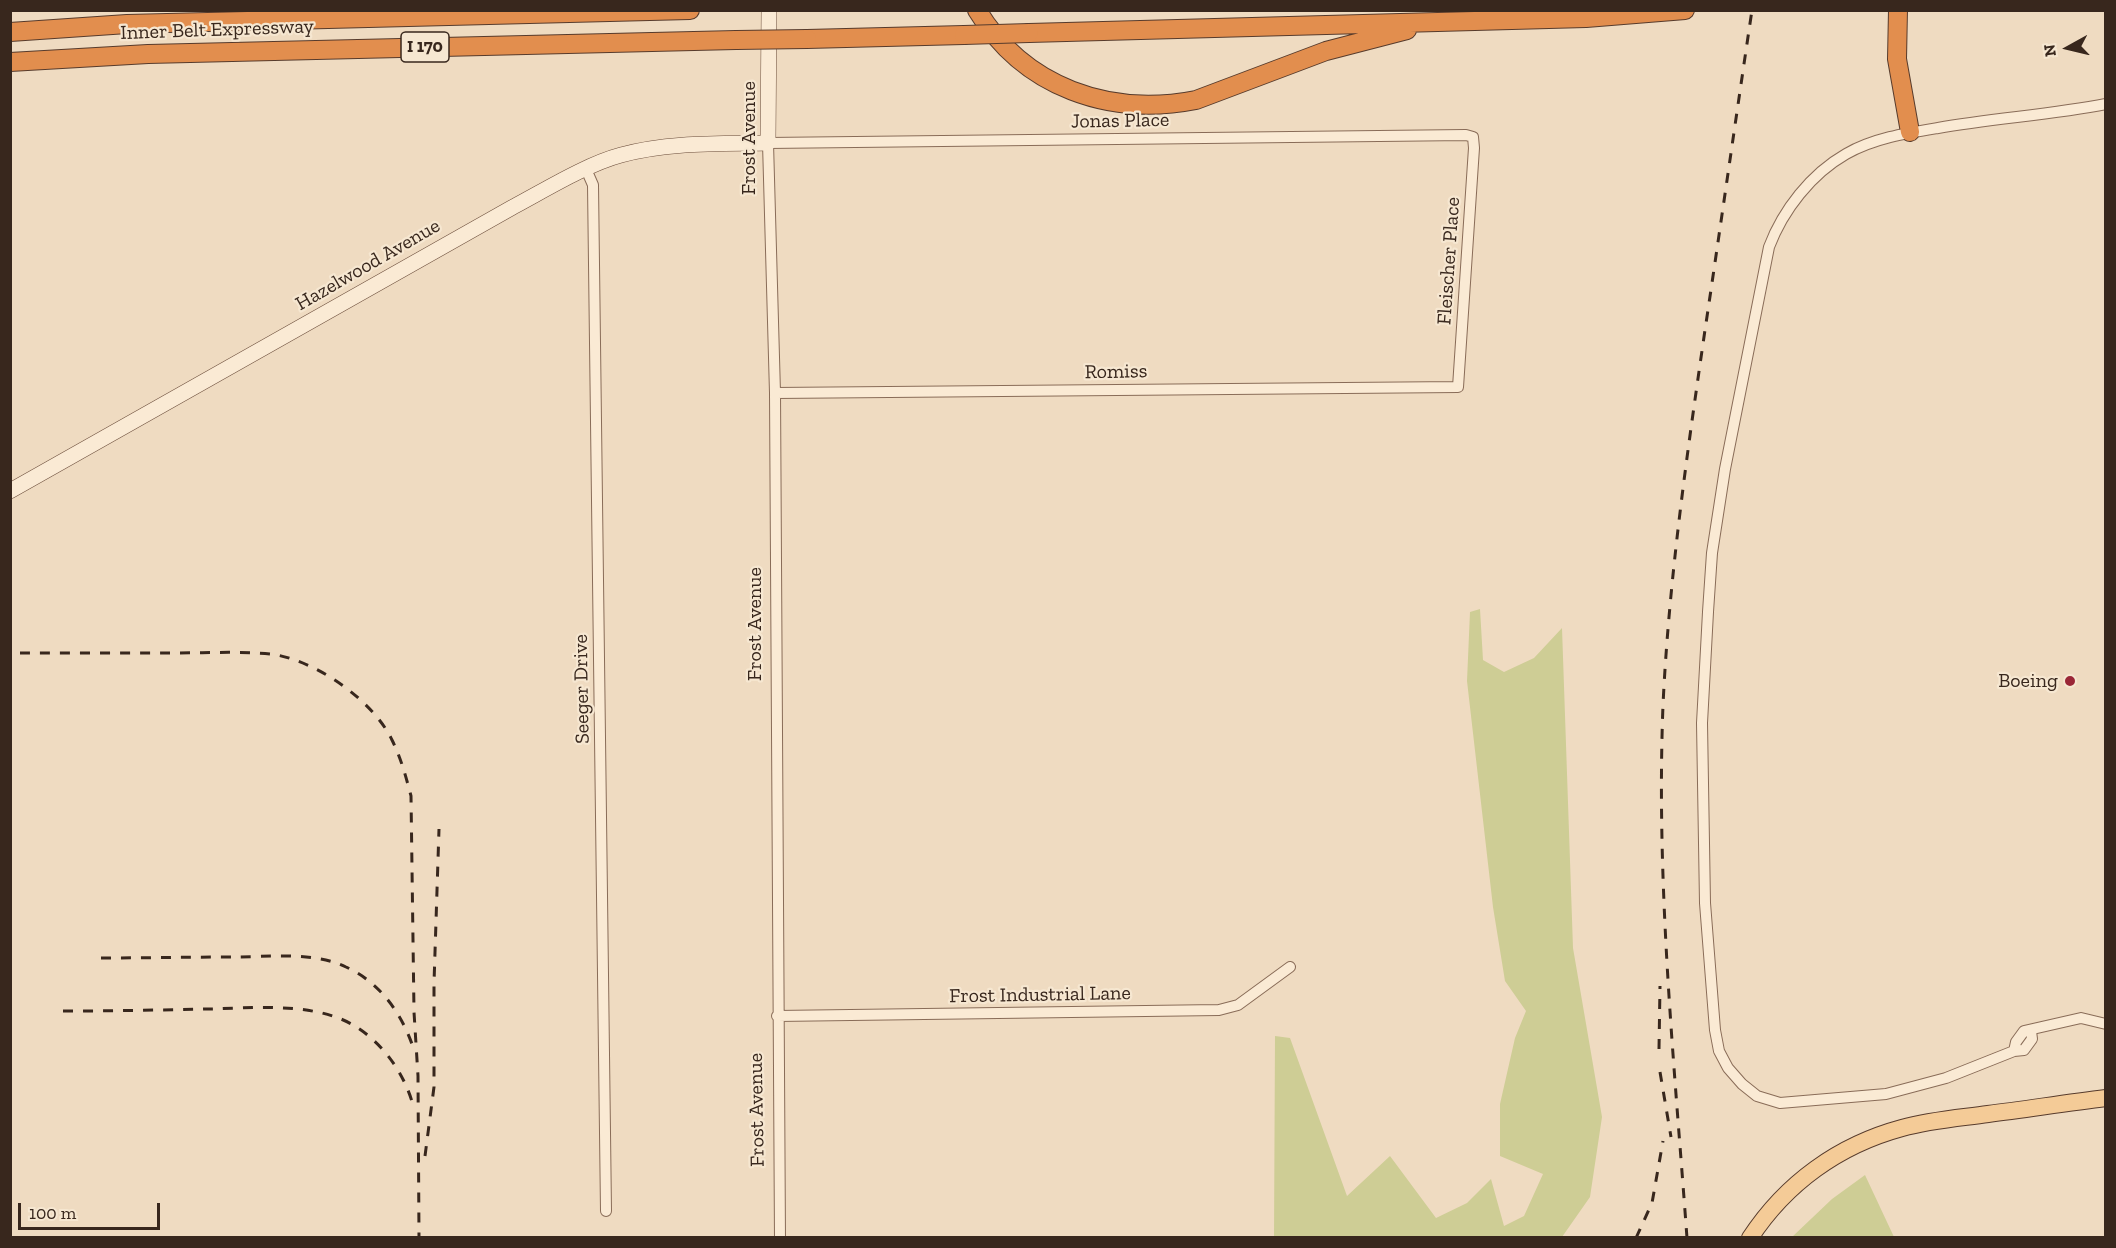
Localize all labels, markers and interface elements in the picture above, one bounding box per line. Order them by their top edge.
street label: Inner Belt Expressway [120,15,314,45]
north arrow [2038,18,2098,78]
road number: I 170 [401,32,449,62]
text: N [2039,43,2060,58]
street label: Frost Avenue [737,81,761,195]
street label: Jonas Place [1071,108,1169,134]
street label: Fleischer Place [1433,196,1465,326]
street label: Hazelwood Avenue [291,214,445,316]
street label: Romiss [1084,359,1148,385]
street label: Frost Avenue [743,567,767,681]
street label: Seeger Drive [569,634,595,744]
place label: Boeing [1998,669,2058,693]
marker: Boeing [2063,674,2077,688]
street label: Frost Industrial Lane [949,981,1131,1009]
street label: Frost Avenue [744,1053,770,1167]
scale bar [21,1191,164,1229]
text: 100 m [29,1202,76,1224]

